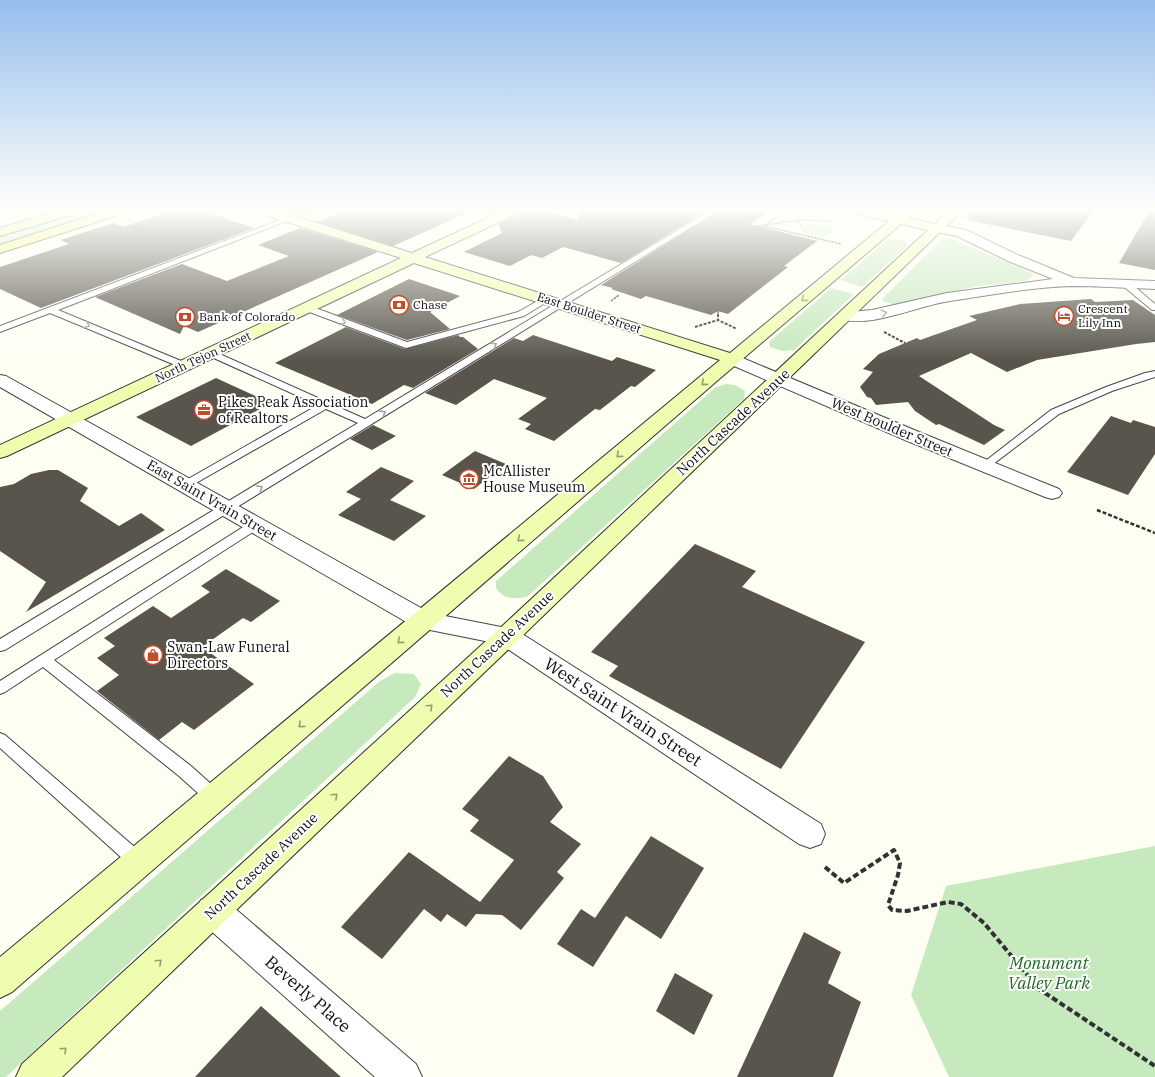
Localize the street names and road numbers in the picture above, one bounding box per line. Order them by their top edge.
street label: East Boulder Street [535,289,643,336]
street label: North Tejon Street [152,328,253,385]
street label: North Cascade Avenue [672,365,794,479]
street label: West Boulder Street [829,393,956,461]
street label: East Saint Vrain Street [144,455,280,545]
street label: North Cascade Avenue [436,587,558,701]
street label: West Saint Vrain Street [540,653,706,771]
street label: North Cascade Avenue [200,809,322,923]
street label: Beverly Place [260,951,356,1037]

